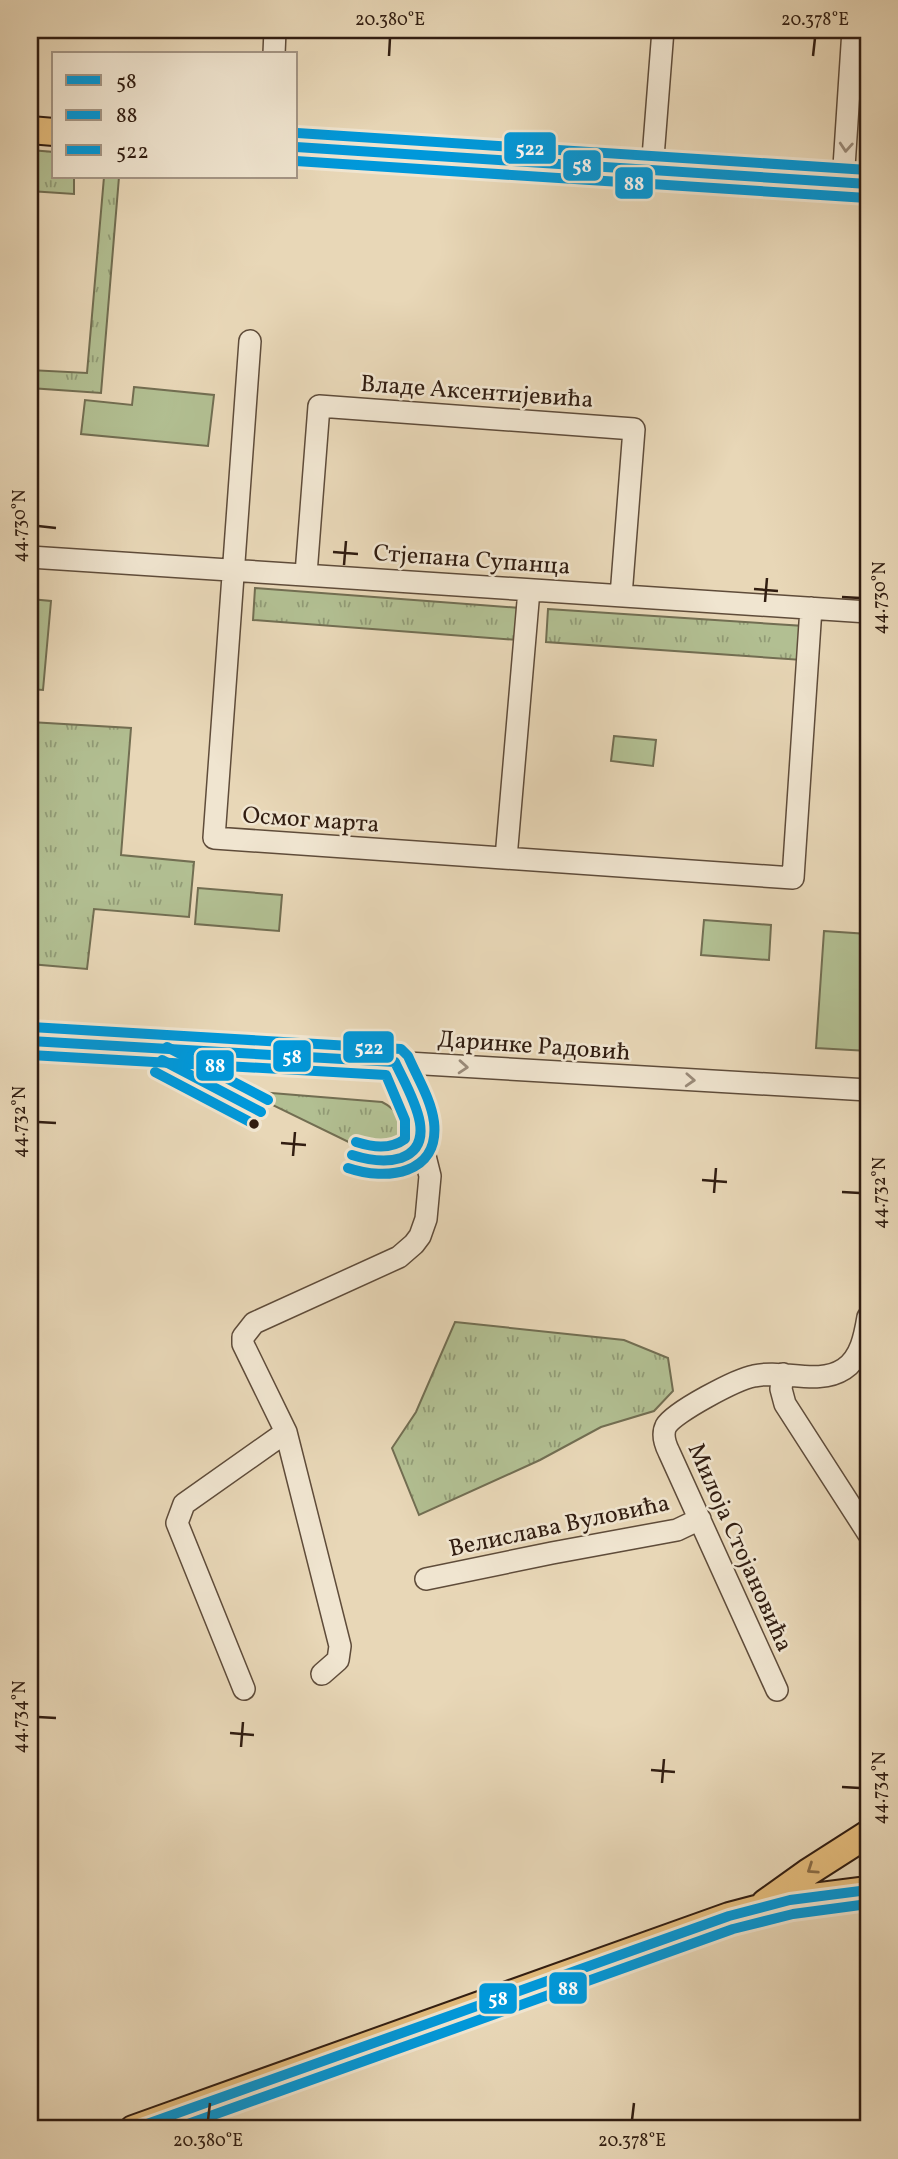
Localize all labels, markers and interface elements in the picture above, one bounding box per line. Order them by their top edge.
text: 20.380°E [355,8,425,33]
text: 20.378°E [781,8,849,33]
legend [52,52,298,178]
text: 58 [116,68,137,97]
text: 88 [116,102,137,131]
line badge: 522 [503,131,557,165]
text: 522 [516,137,545,163]
text: 522 [116,138,149,167]
one-way arrow [838,142,853,153]
line badge: 58 [562,149,602,182]
text: 58 [572,154,592,180]
line badge: 88 [614,166,654,200]
text: 88 [624,172,644,198]
street label: Владе Аксентијевића [359,368,595,418]
text: 44.730°N [8,490,33,563]
street label: Стјепана Супанца [372,537,572,585]
text: 44.730°N [868,562,893,635]
street label: Осмог марта [241,799,381,843]
street label: Даринке Радовић [436,1023,632,1071]
line badge: 522 [342,1030,395,1064]
text: 522 [355,1036,384,1062]
line badge: 58 [272,1039,312,1073]
text: 58 [282,1045,302,1071]
line badge: 88 [195,1049,235,1082]
text: 88 [205,1054,225,1080]
one-way arrow [458,1059,469,1074]
one-way arrow [685,1072,696,1087]
text: 44.732°N [8,1086,33,1158]
unlabelled marker [247,1117,261,1131]
text: 44.732°N [868,1157,893,1229]
street label: Милоја Стојановића [678,1438,800,1658]
street label: Велислава Вуловића [446,1487,673,1567]
text: 44.734°N [8,1680,33,1754]
text: 44.734°N [868,1751,893,1825]
one-way arrow [807,1861,820,1874]
line badge: 88 [548,1971,588,2005]
text: 88 [558,1977,578,2003]
line badge: 58 [478,1982,518,2015]
text: 58 [488,1987,508,2013]
text: 20.380°E [173,2129,243,2154]
text: 20.378°E [598,2129,666,2154]

